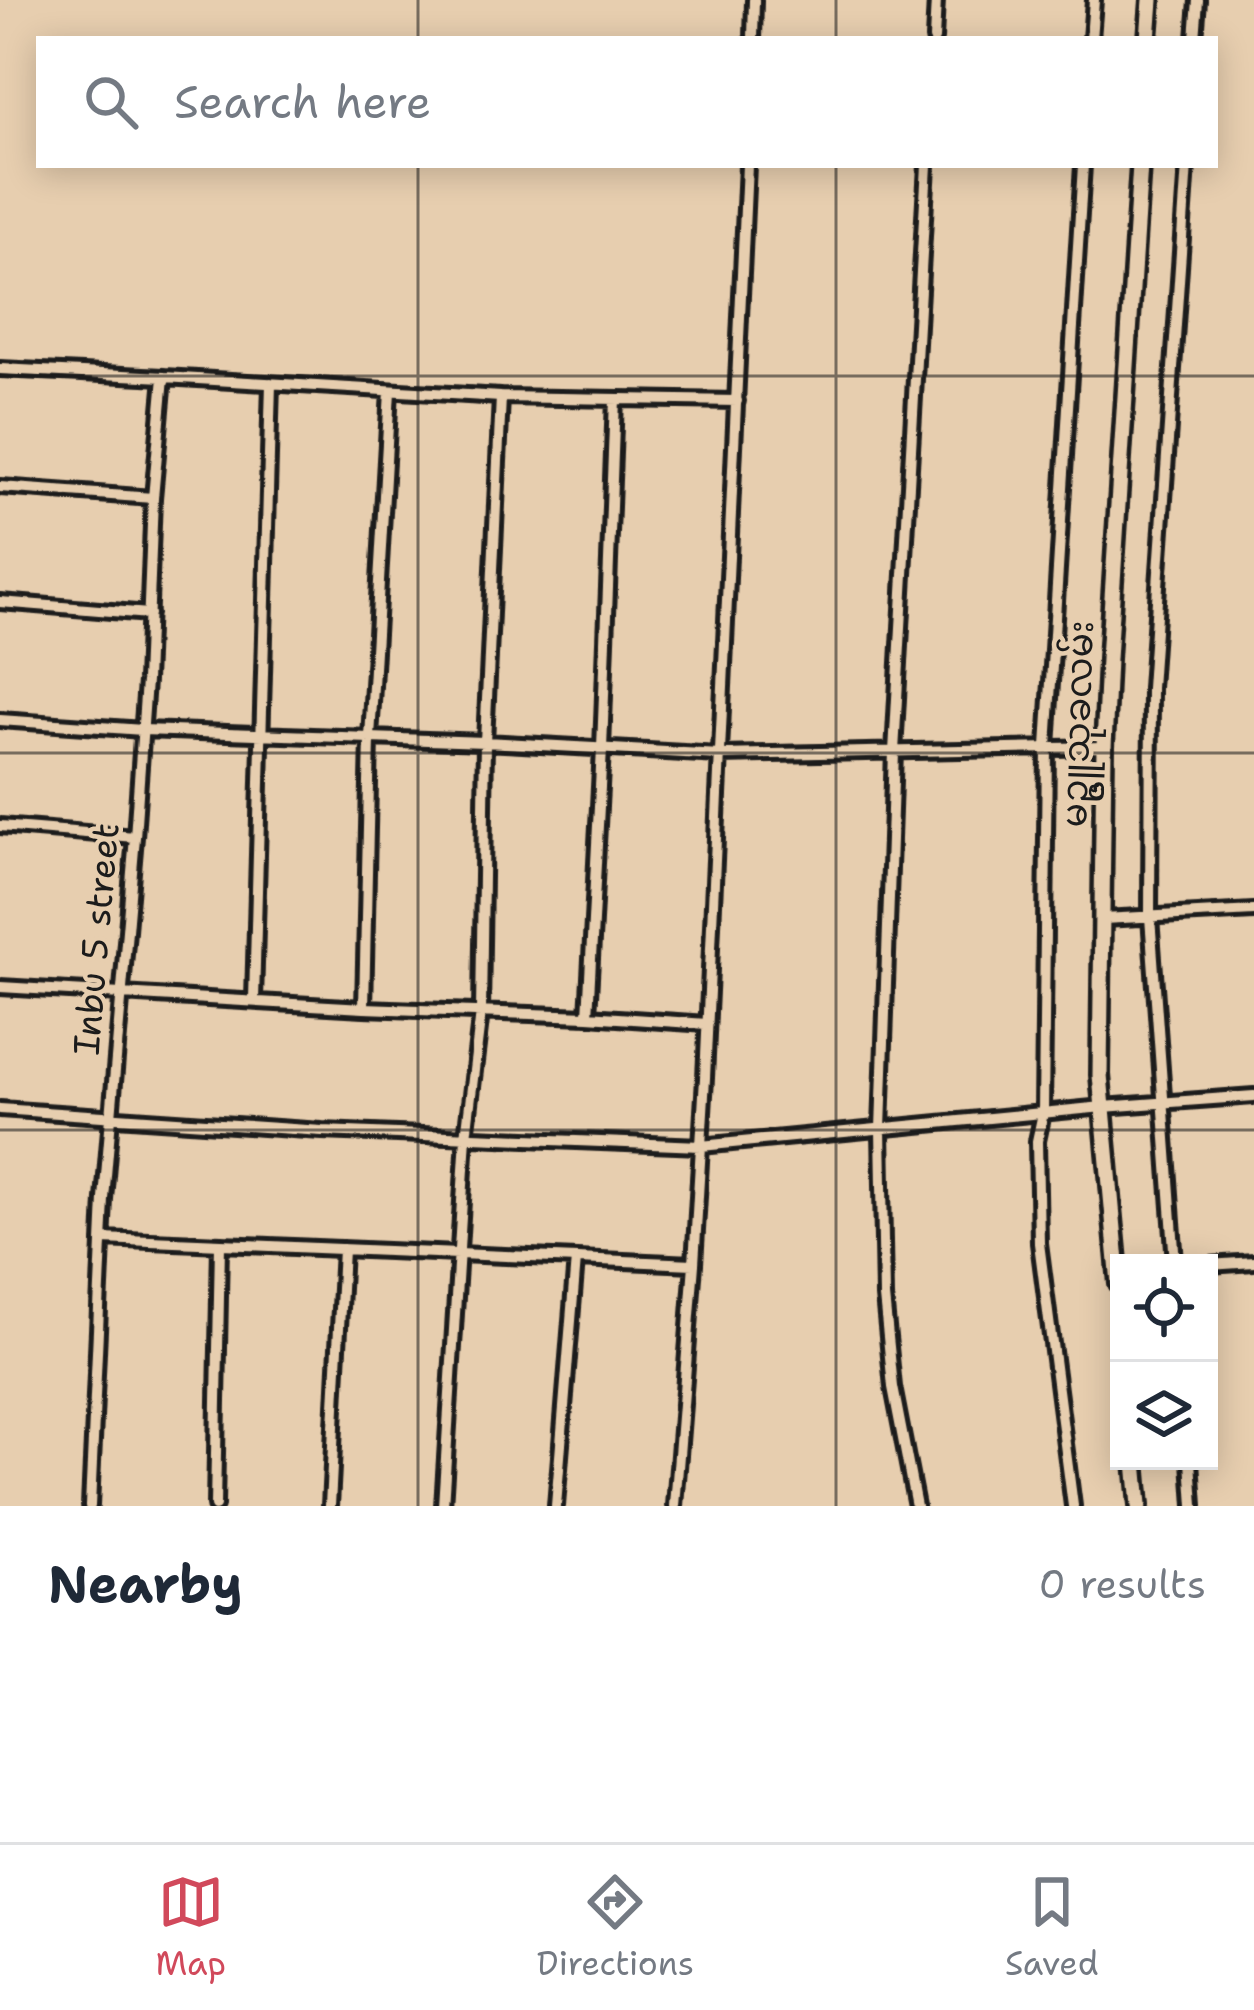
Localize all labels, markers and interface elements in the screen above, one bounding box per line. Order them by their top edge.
search box [36,36,1218,168]
icon: search [78,69,144,135]
text: Search here [174,72,431,132]
street label: မဥ္ဇူသုခလမ်း [1049,620,1110,828]
street label: Inbu 5 street [61,821,131,1057]
map controls [1110,1254,1218,1470]
button: locate [1110,1254,1218,1362]
button: layers [1110,1362,1218,1470]
text: Nearby [48,1550,243,1618]
text: 0 results [1039,1558,1206,1610]
tab: Map [155,1869,226,1986]
tab: Directions [537,1869,694,1986]
tab: Saved [1005,1869,1099,1986]

